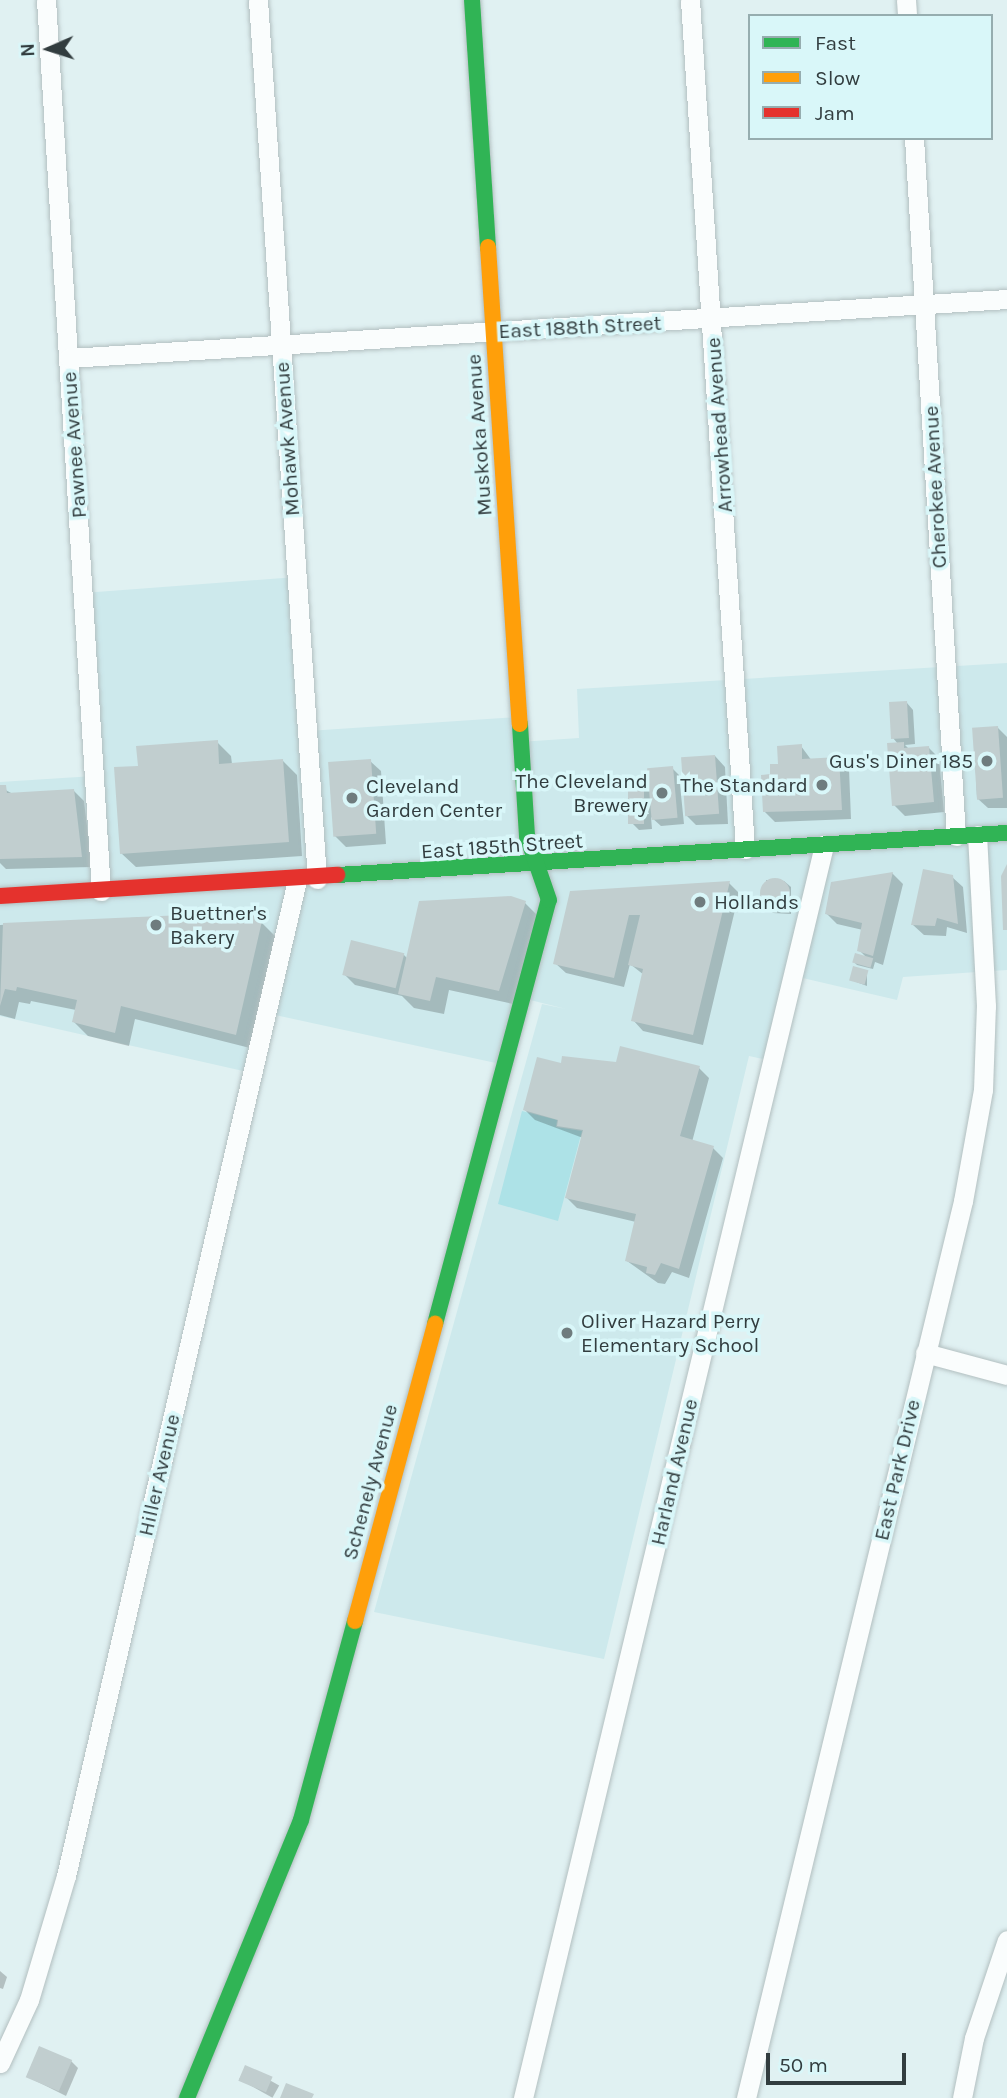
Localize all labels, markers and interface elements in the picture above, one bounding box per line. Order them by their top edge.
north arrow [14,14,84,84]
legend [748,14,993,140]
text: Fast [815,31,856,55]
text: N [17,43,39,57]
text: Slow [815,66,860,90]
text: Jam [815,101,855,125]
street label: East 188th Street [498,310,662,344]
street label: Arrowhead Avenue [700,337,738,513]
street label: Muskoka Avenue [461,353,497,517]
street label: Mohawk Avenue [269,361,305,517]
street label: Pawnee Avenue [56,371,92,519]
street label: Cherokee Avenue [918,405,952,569]
place label: Gus's Diner 185 [829,748,973,774]
marker: Gus's Diner 185 [979,753,995,769]
place label: The Cleveland Brewery [516,768,648,818]
place label: The Standard [680,772,808,798]
place label: Cleveland Garden Center [366,773,502,823]
marker: The Standard [814,777,830,793]
marker: The Cleveland Brewery [654,785,670,801]
marker: Cleveland Garden Center [344,790,360,806]
street label: East 185th Street [420,828,584,864]
place label: Hollands [714,889,799,915]
marker: Hollands [692,894,708,910]
place label: Buettner's Bakery [170,900,267,950]
marker: Buettner's Bakery [148,917,164,933]
place label: Oliver Hazard Perry Elementary School [581,1308,760,1358]
marker: Oliver Hazard Perry Elementary School [559,1325,575,1341]
street label: Harland Avenue [645,1396,703,1548]
street label: East Park Drive [869,1397,925,1543]
street label: Schenely Avenue [337,1401,403,1563]
street label: Hiller Avenue [133,1411,185,1539]
scale bar [769,2038,909,2082]
text: 50 m [779,2053,828,2077]

